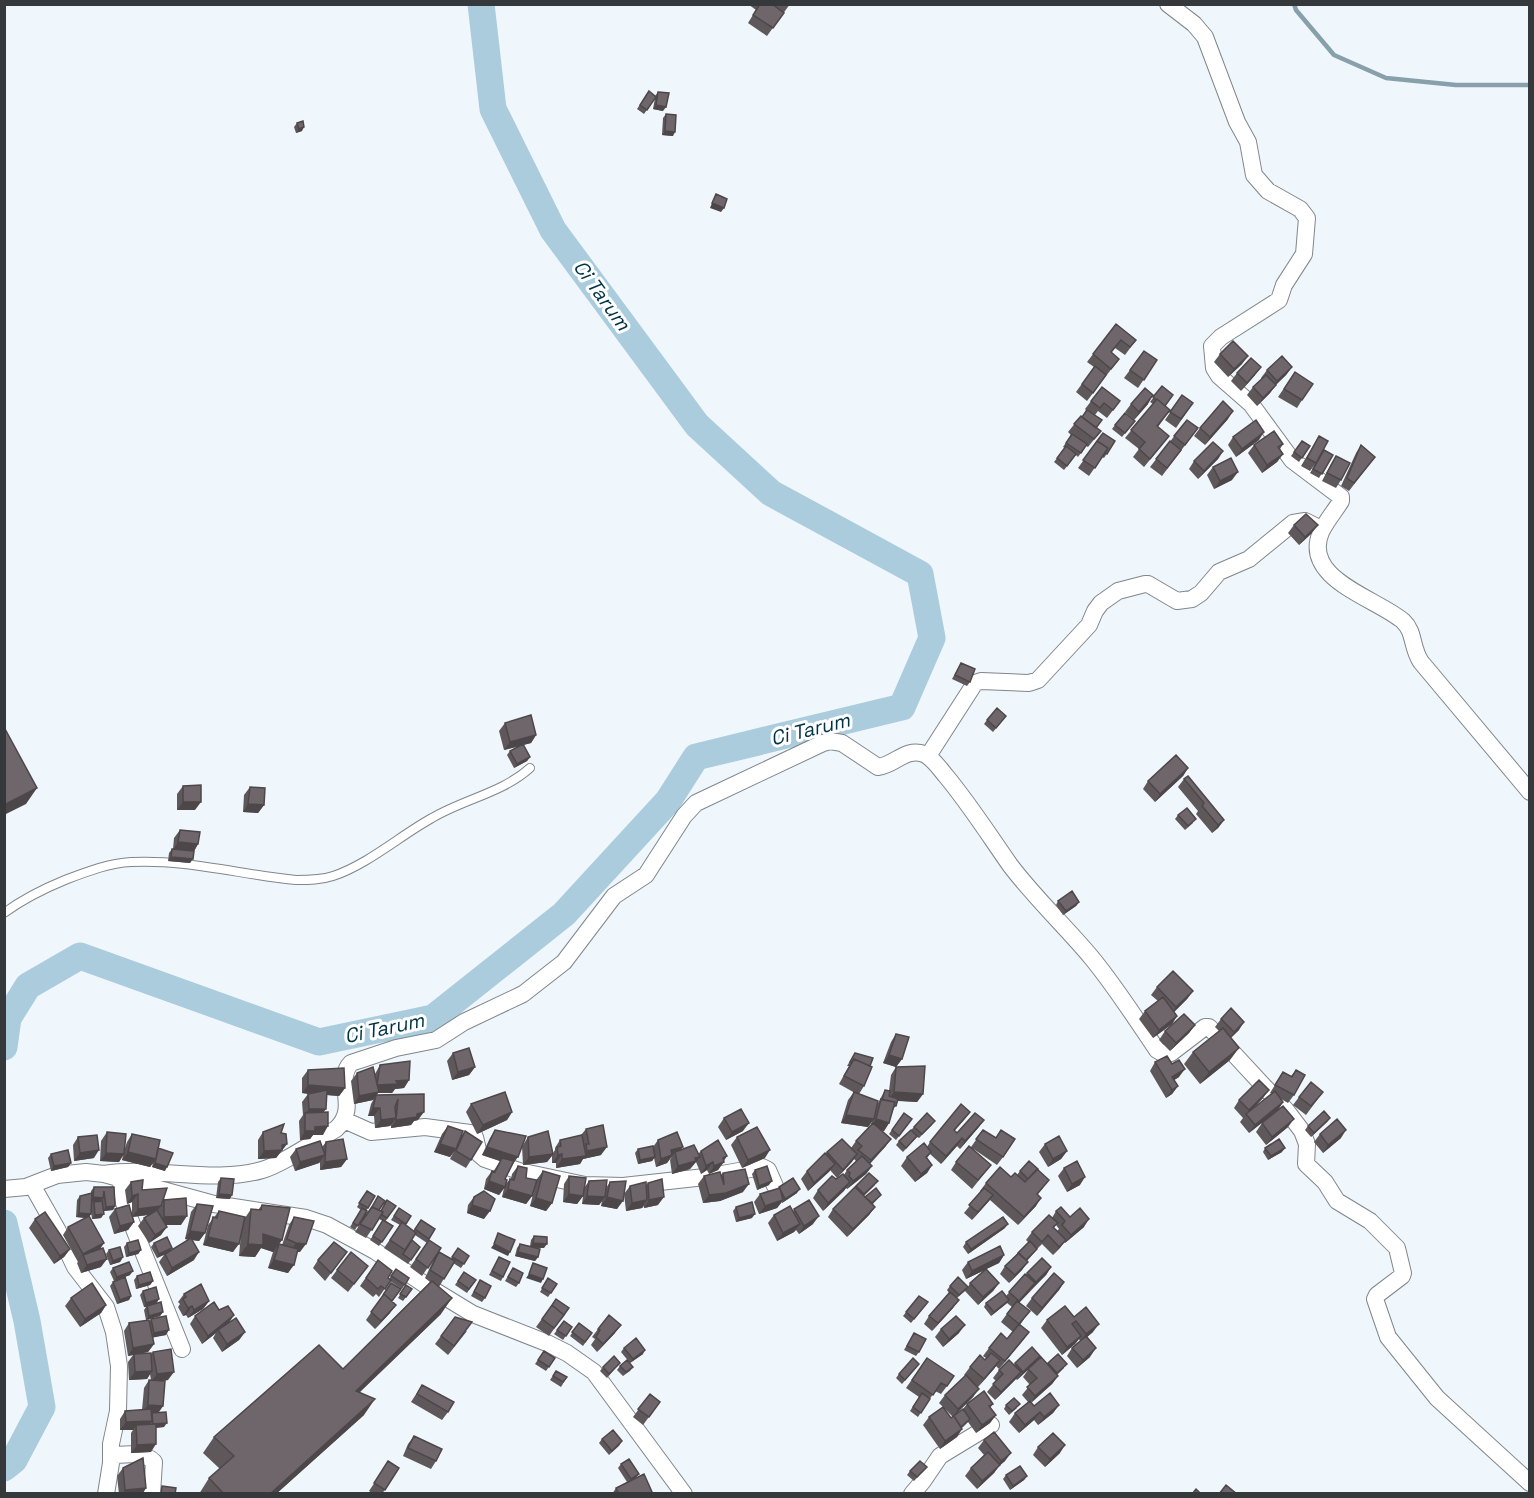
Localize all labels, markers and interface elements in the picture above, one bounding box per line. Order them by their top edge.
water label: Ci Tarum [568,255,637,336]
water label: Ci Tarum [768,706,853,751]
water label: Ci Tarum [342,1007,427,1049]

